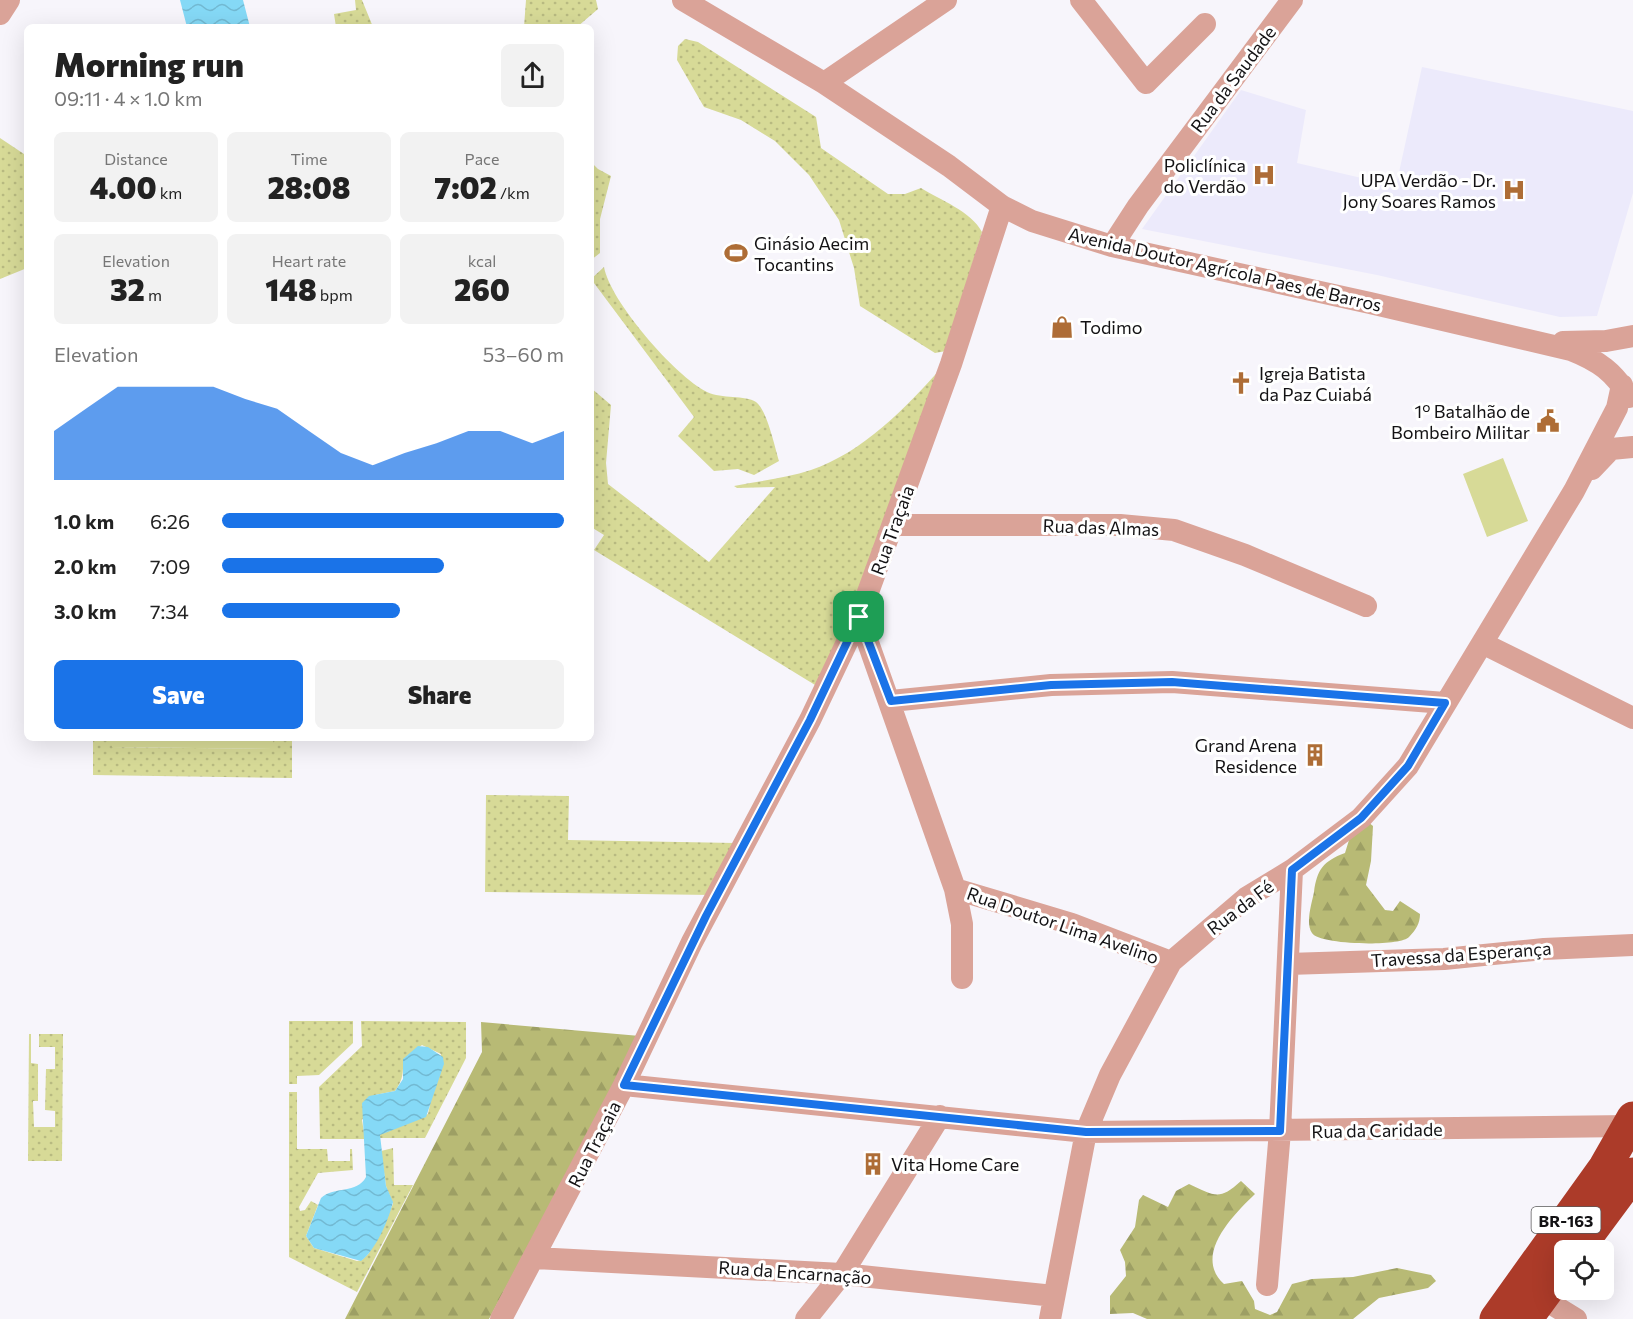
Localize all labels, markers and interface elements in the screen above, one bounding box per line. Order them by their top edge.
street label: Rua da Saudade [1186,21,1280,137]
text: Morning run [54,43,244,84]
button: share [501,44,564,107]
text: 09:11 · 4 × 1.0 km [54,86,202,110]
text: Distance [104,149,168,168]
text: Time [291,149,327,168]
text: Pace [465,149,499,168]
place label: Policlínica do Verdão [1163,154,1246,197]
hospital icon: Policlínica do Verdão [1251,162,1277,188]
text: 4.00 [90,168,157,205]
text: 28:08 [267,168,351,205]
text: 7:02 [434,168,497,205]
place label: UPA Verdão - Dr. Jony Soares Ramos [1343,169,1496,212]
hospital icon: UPA Verdão - Dr. Jony Soares Ramos [1501,177,1527,203]
text: km [157,183,182,202]
text: /km [497,183,530,202]
street label: Avenida Doutor Agrícola Paes de Barros [1066,222,1384,316]
place label: Ginásio Aecim Tocantins [754,232,869,275]
sports icon: Ginásio Aecim Tocantins [723,240,749,266]
text: Elevation [102,251,170,270]
text: Heart rate [272,251,346,270]
text: kcal [468,251,496,270]
text: 32 [110,270,145,307]
text: 148 [265,270,317,307]
text: 260 [454,270,510,307]
text: m [145,285,162,304]
text: bpm [317,285,353,304]
shop icon: Todimo [1049,314,1075,340]
place label: Todimo [1080,316,1142,338]
text: Elevation [54,342,139,366]
text: 53–60 m [483,342,564,366]
place label: Igreja Batista da Paz Cuiabá [1259,362,1372,405]
church icon: Igreja Batista da Paz Cuiabá [1228,370,1254,396]
place label: 1º Batalhão de Bombeiro Militar [1391,400,1530,443]
public building icon: 1º Batalhão de Bombeiro Militar [1535,408,1561,434]
street label: Rua Traçaia [866,482,918,578]
text: 1.0 km [54,509,114,533]
text: 6:26 [150,509,190,533]
street label: Rua das Almas [1042,514,1160,540]
text: 2.0 km [54,554,116,578]
text: 7:09 [150,554,190,578]
pin [833,591,884,642]
text: 3.0 km [54,599,116,623]
text: 7:34 [150,599,189,623]
icon: arrive [842,600,875,633]
button: Save [54,660,303,729]
button: Share [315,660,564,729]
place label: Grand Arena Residence [1195,734,1297,777]
building icon: Grand Arena Residence [1302,742,1328,768]
street label: Rua da Fé [1202,875,1278,939]
street label: Rua Doutor Lima Avelino [964,882,1162,968]
street label: Travessa da Esperança [1370,937,1552,971]
street label: Rua Traçaia [563,1097,625,1191]
street label: Rua da Caridade [1311,1118,1443,1142]
building icon: Vita Home Care [860,1151,886,1177]
place label: Vita Home Care [891,1153,1019,1175]
road number: BR-163 [1532,1207,1600,1233]
map controls [1554,1240,1614,1300]
button: locate [1554,1240,1614,1300]
street label: Rua da Encarnação [718,1256,872,1288]

